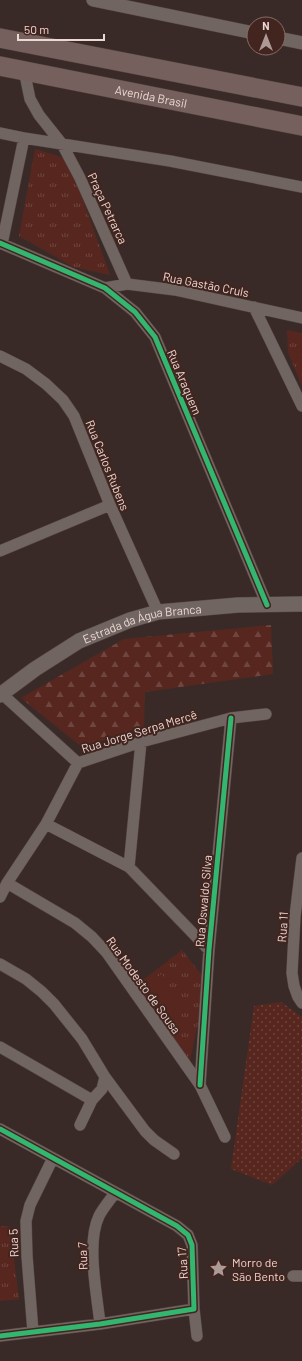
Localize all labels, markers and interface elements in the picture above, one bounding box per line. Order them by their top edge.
scale bar [18,16,104,42]
north arrow [246,16,286,56]
text: N [262,19,270,32]
text: 50 m [24,22,49,36]
street label: Avenida Brasil [114,82,188,110]
street label: Praça Petrarca [85,170,131,246]
street label: Rua Gastão Cruls [162,269,250,299]
street label: Rua Araquem [165,347,205,417]
street label: Rua Carlos Rubens [83,418,133,512]
street label: Estrada da Água Branca [81,601,202,646]
street label: Rua Jorge Serpa Mercê [80,707,198,755]
street label: Rua Oswaldo Silva [192,854,214,948]
street label: Rua 11 [274,911,290,943]
street label: Rua Modesto de Sousa [104,934,184,1036]
street label: Rua 5 [6,1229,20,1257]
street label: Rua 7 [75,1241,89,1270]
street label: Rua 17 [174,1246,190,1280]
place label: Morro de São Bento [232,1255,285,1283]
place icon: Morro de São Bento [209,1259,229,1279]

